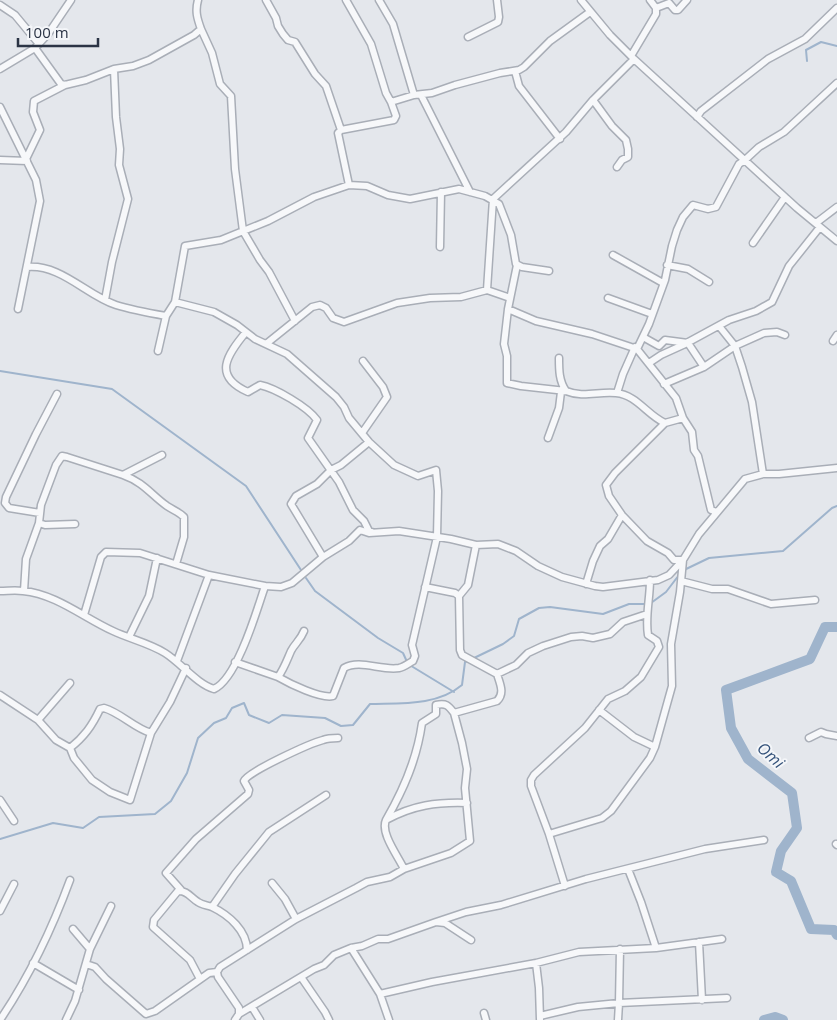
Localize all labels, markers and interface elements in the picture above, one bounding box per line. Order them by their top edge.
scale bar [18,15,98,47]
text: 100 m [25,22,69,42]
water label: Omi [753,737,790,774]

